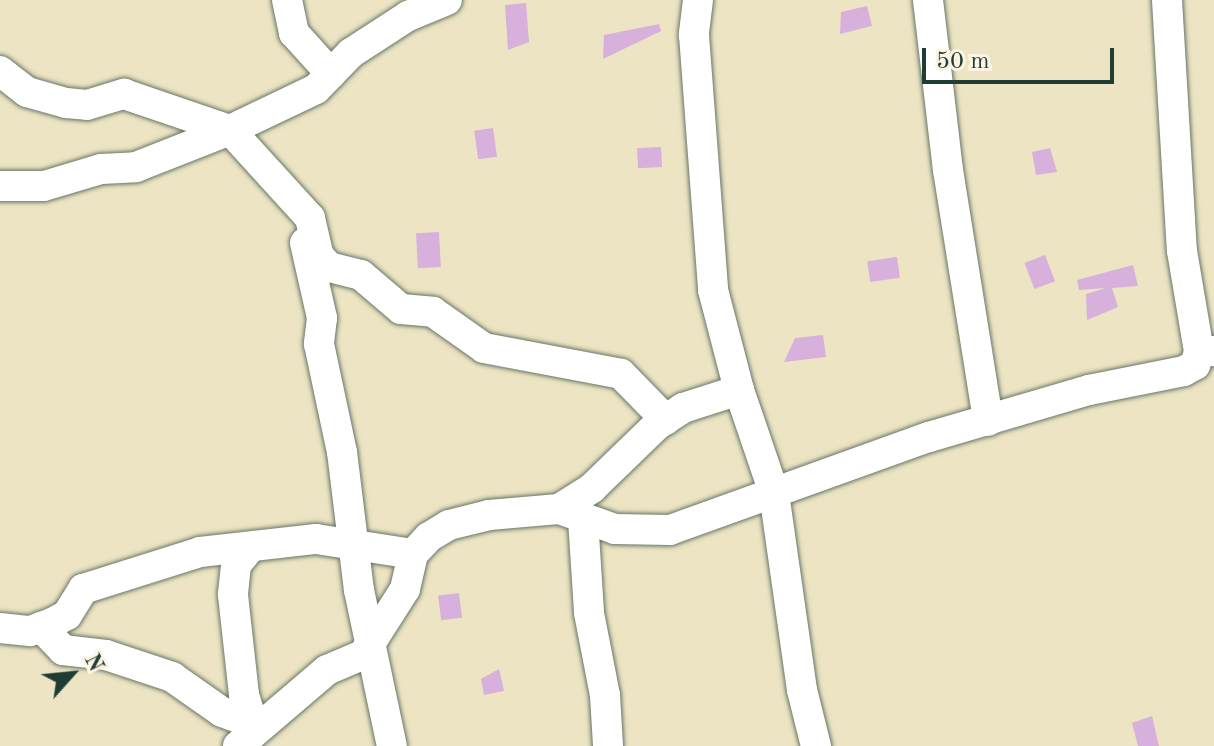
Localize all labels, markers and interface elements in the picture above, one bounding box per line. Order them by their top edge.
scale bar [926,32,1118,82]
text: 50 m [936,50,990,74]
north arrow [32,634,112,714]
text: N [80,651,107,676]

